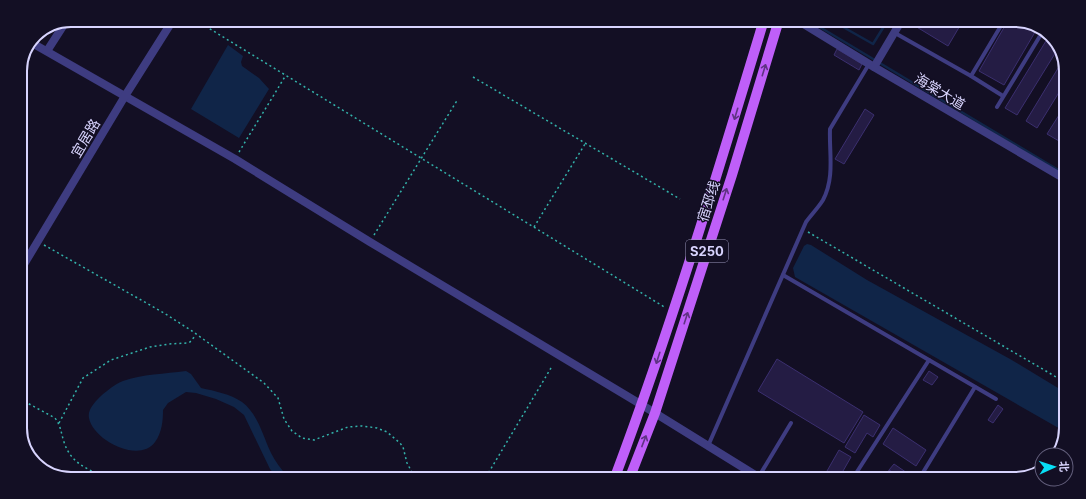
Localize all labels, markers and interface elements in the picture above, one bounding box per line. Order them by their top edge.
one-way arrow [761,64,768,77]
street label: 海棠大道 [912,69,968,113]
one-way arrow [732,107,739,120]
street label: 宜居路 [67,116,103,160]
street label: 宿邳线 [693,178,723,224]
one-way arrow [722,188,730,200]
road number: S250 [686,240,728,262]
one-way arrow [682,312,690,324]
one-way arrow [654,351,661,364]
one-way arrow [641,435,649,447]
north arrow [1034,447,1074,487]
text: 北 [1057,461,1071,472]

